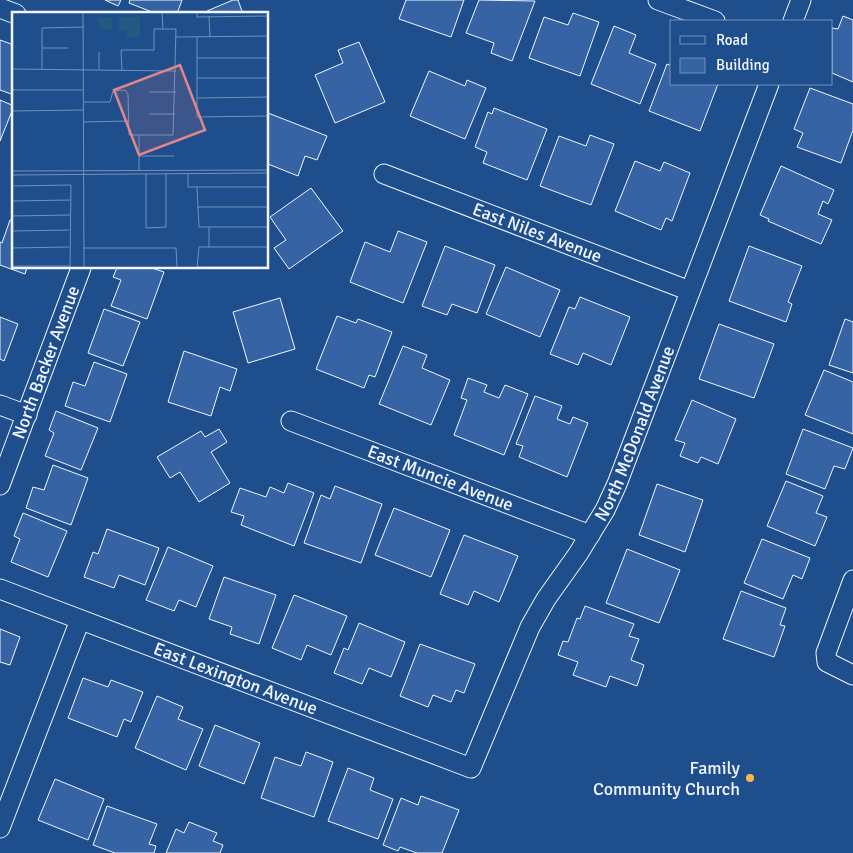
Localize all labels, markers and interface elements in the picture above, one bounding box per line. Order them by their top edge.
inset map [12,12,269,269]
legend [670,20,833,85]
text: Road [716,31,748,49]
text: Building [716,56,770,74]
street label: East Niles Avenue [469,198,605,267]
street label: North Backer Avenue [7,283,84,442]
street label: North McDonald Avenue [590,343,679,525]
street label: East Muncie Avenue [364,440,517,516]
street label: East Lexington Avenue [151,637,321,720]
place label: Family Community Church [593,757,741,800]
marker: Family Community Church [744,772,756,784]

